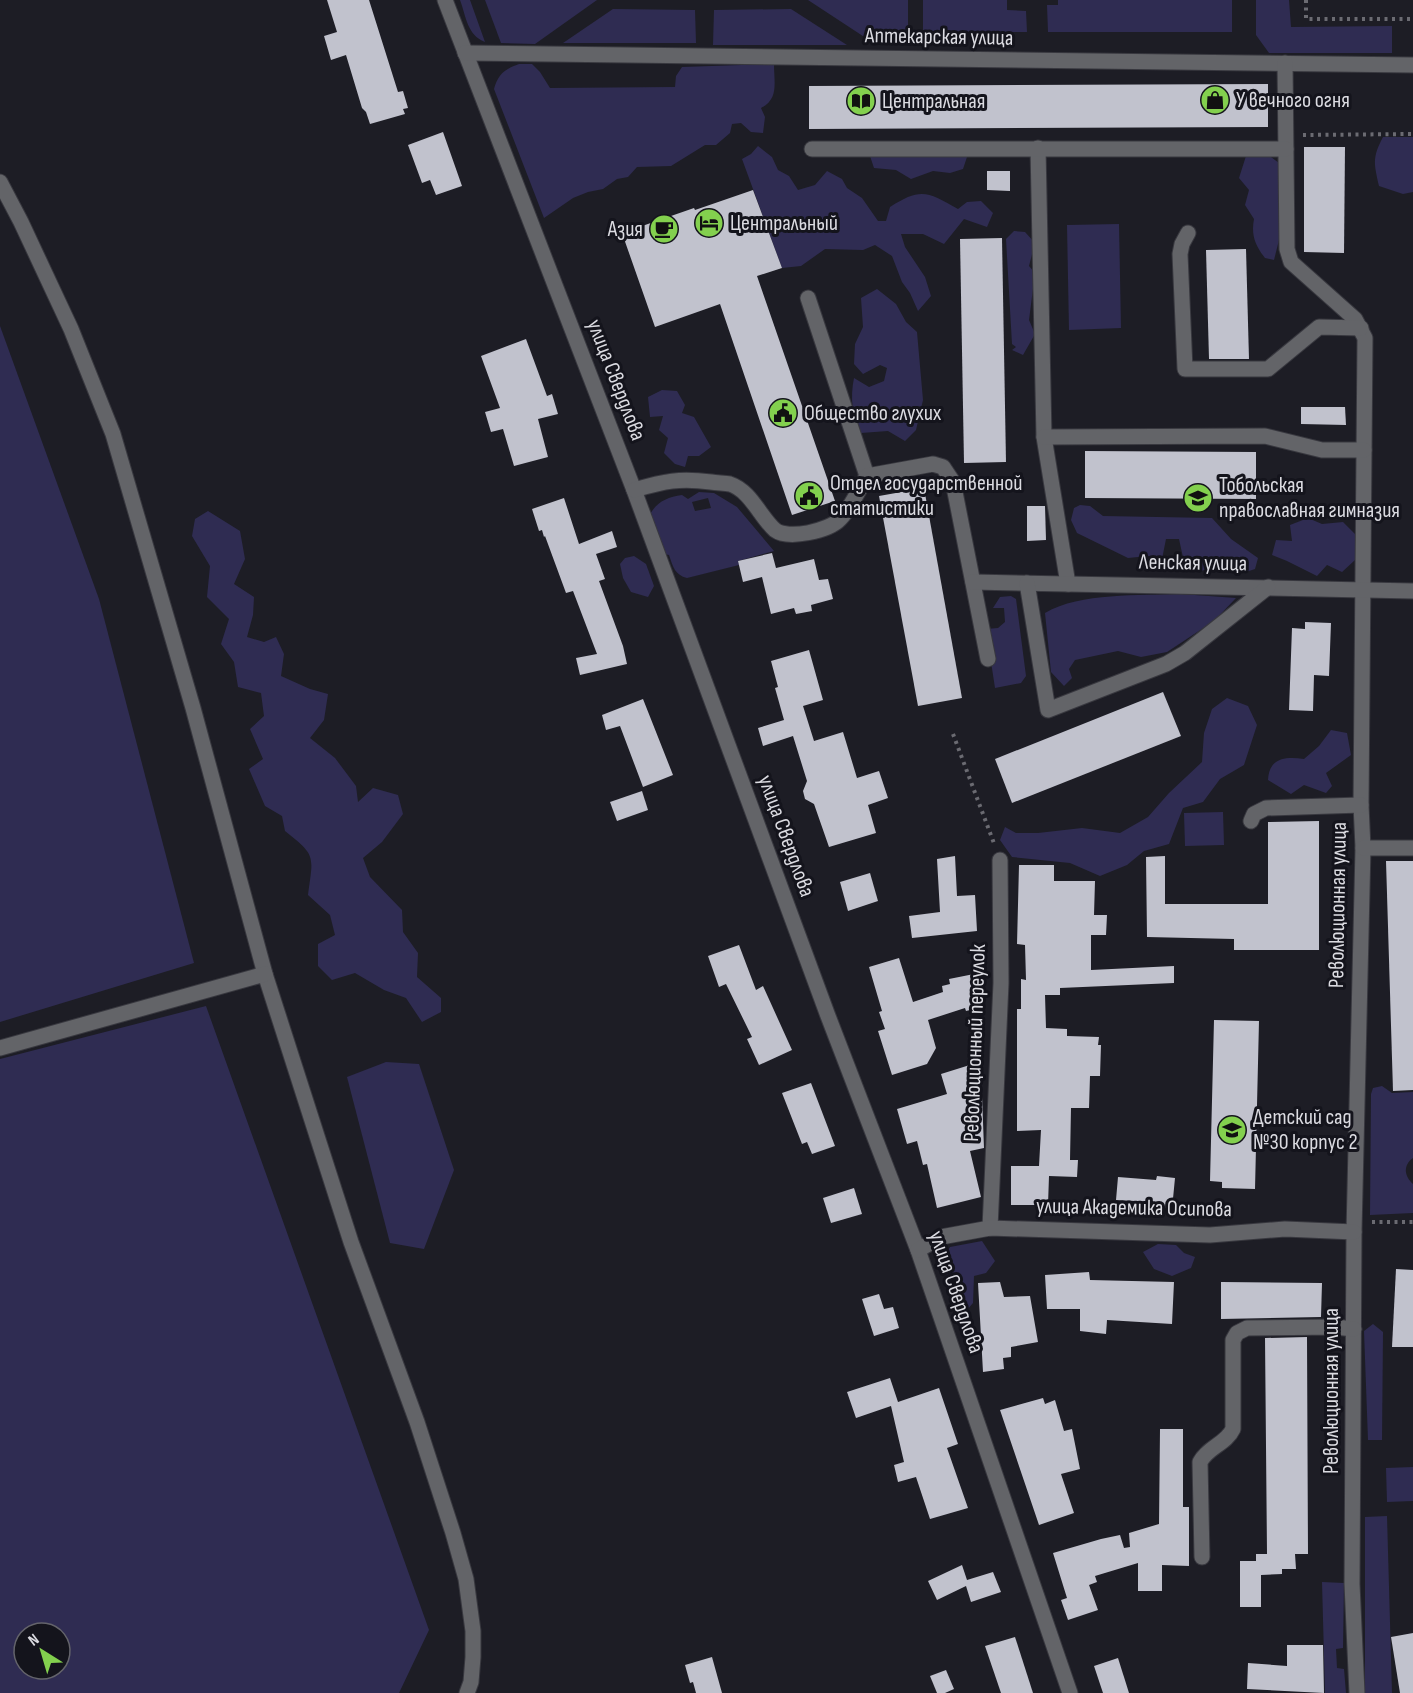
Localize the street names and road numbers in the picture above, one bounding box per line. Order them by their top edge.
street label: Аптекарская улица [864,22,1013,52]
street label: улица Свердлова [580,315,652,445]
street label: Ленская улица [1138,549,1247,577]
street label: улица Свердлова [751,771,821,901]
street label: Революционная улица [1323,822,1353,988]
street label: Революционный переулок [958,943,992,1142]
street label: улица Академика Осипова [1036,1193,1232,1223]
street label: улица Свердлова [922,1227,990,1357]
street label: Революционная улица [1318,1308,1345,1474]

